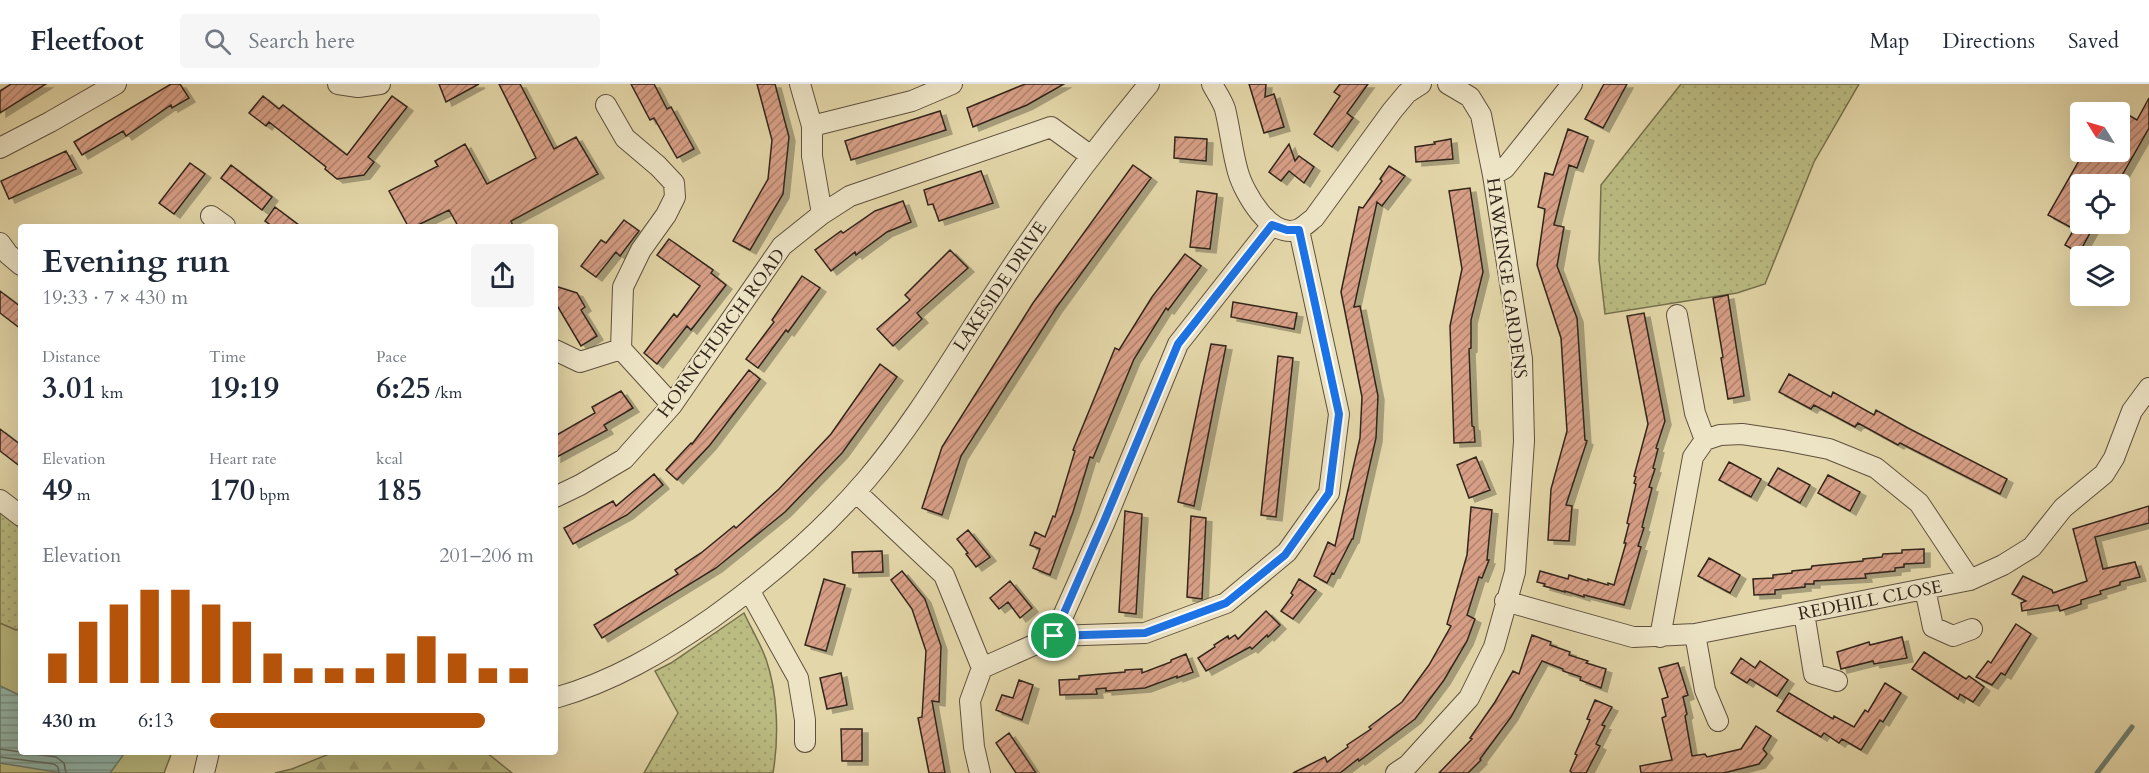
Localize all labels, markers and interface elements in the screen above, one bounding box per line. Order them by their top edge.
search box [180,14,600,68]
text: Fleetfoot [30,22,144,60]
icon: search [201,25,234,58]
text: Search here [249,26,355,56]
text: Map [1869,27,1909,56]
text: Directions [1942,27,2035,56]
text: Saved [2068,27,2119,56]
north arrow [2070,102,2130,162]
map controls [2070,102,2130,306]
button: locate [2070,174,2130,234]
street label: HAWKINGE GARDENS [1480,176,1533,380]
street label: LAKESIDE DRIVE [948,216,1053,356]
text: Evening run [42,239,230,284]
button: share [471,244,534,307]
street label: HORNCHURCH ROAD [651,244,791,423]
button: layers [2070,246,2130,306]
text: 19:33 · 7 × 430 m [42,284,188,311]
text: Distance [42,346,100,368]
text: Time [209,346,246,368]
text: Pace [376,346,407,368]
text: 3.01 [42,368,97,409]
text: 19:19 [209,368,279,409]
text: 6:25 [376,368,431,409]
text: km [97,382,123,404]
text: /km [431,382,462,404]
text: Elevation [42,448,106,470]
text: Heart rate [209,448,277,470]
text: kcal [376,448,403,470]
text: 49 [42,470,73,511]
text: 170 [209,470,255,511]
text: 185 [376,470,422,511]
text: m [73,484,91,506]
text: bpm [255,484,290,506]
text: Elevation [42,542,121,569]
text: 201–206 m [439,542,534,569]
street label: REDHILL CLOSE [1796,574,1944,627]
pin [1028,610,1079,661]
icon: arrive [1037,619,1070,652]
text: 430 m [42,707,97,734]
text: 6:13 [138,707,174,734]

